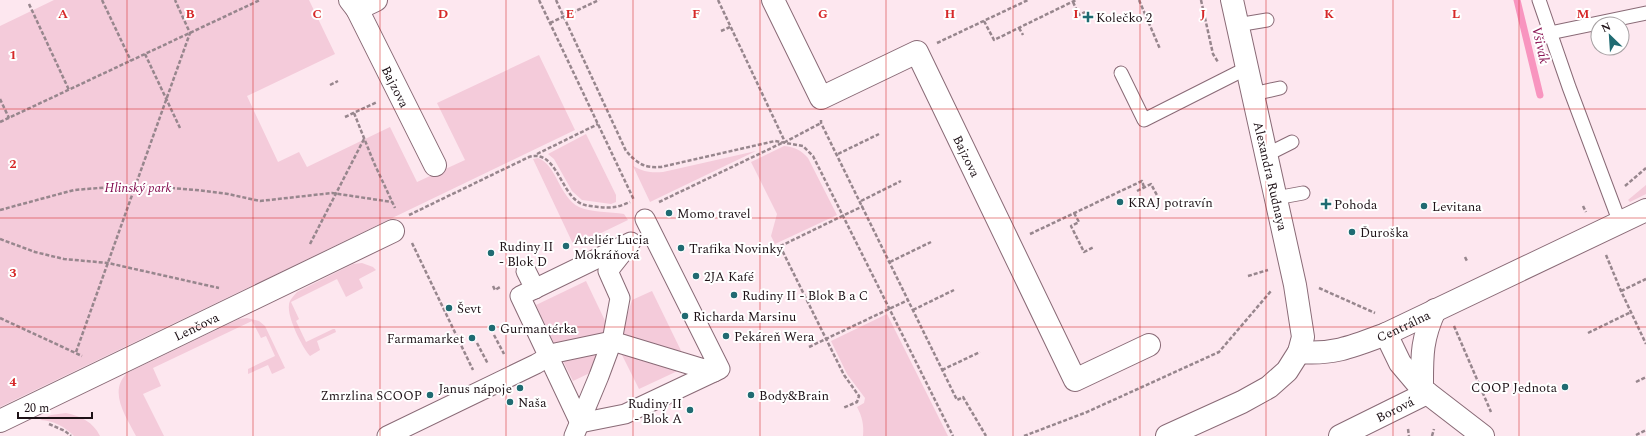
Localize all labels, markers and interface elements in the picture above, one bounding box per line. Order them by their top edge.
text: A [58,4,68,24]
text: B [185,4,195,24]
text: C [312,4,322,24]
text: D [438,4,448,24]
text: E [566,4,575,24]
text: F [692,4,700,24]
text: G [818,4,828,24]
text: H [945,4,956,24]
text: I [1073,4,1079,24]
text: J [1200,4,1206,24]
text: K [1324,4,1334,24]
text: L [1452,4,1460,24]
text: M [1577,4,1590,24]
place label: Kolečko 2 [1096,8,1152,28]
marker: Kolečko 2 [1083,12,1093,22]
north arrow [1590,16,1630,56]
text: N [1598,18,1614,37]
water label: Všivák [1526,24,1555,66]
text: 1 [9,45,17,65]
street label: Bajzova [376,62,414,112]
street label: Alexandra Rudnaya [1248,120,1292,234]
street label: Bajzova [947,132,985,182]
text: 2 [9,154,17,174]
park label: Hlinský park [104,178,172,198]
place label: KRAJ potravín [1128,193,1213,213]
place label: Pohoda [1334,195,1378,215]
marker: KRAJ potravín [1115,197,1125,207]
place label: Levitana [1432,197,1482,217]
marker: Pohoda [1321,199,1331,209]
marker: Levitana [1419,201,1429,211]
place label: Momo travel [677,204,751,224]
marker: Momo travel [664,208,674,218]
place label: Ďuroška [1360,223,1409,243]
marker: Ďuroška [1347,227,1357,237]
place label: Ateliér Lucia Mokráňová [574,230,650,265]
place label: Rudiny II - Blok D [499,237,553,272]
place label: Trafika Novinky [689,239,784,259]
marker: Ateliér Lucia Mokráňová [561,241,571,251]
marker: Trafika Novinky [676,243,686,253]
marker: Rudiny II - Blok D [486,248,496,258]
text: 3 [9,263,17,283]
place label: 2JA Kafé [704,267,754,287]
marker: 2JA Kafé [691,271,701,281]
place label: Rudiny II - Blok B a C [742,286,868,306]
marker: Rudiny II - Blok B a C [729,290,739,300]
place label: Ševt [457,299,482,319]
marker: Ševt [444,303,454,313]
street label: Centrálna [1374,305,1435,348]
street label: Lenčova [171,307,223,346]
place label: Richarda Marsinu [693,307,796,327]
marker: Richarda Marsinu [680,311,690,321]
place label: Gurmantérka [500,319,578,339]
marker: Gurmantérka [487,323,497,333]
place label: Pekáreň Wera [734,327,815,347]
place label: Farmamarket [387,329,464,349]
marker: Pekáreň Wera [721,331,731,341]
marker: Farmamarket [467,333,477,343]
text: 4 [9,372,17,392]
place label: COOP Jednota [1471,378,1558,398]
place label: Janus nápoje [439,379,512,399]
marker: COOP Jednota [1560,382,1570,392]
marker: Janus nápoje [515,383,525,393]
place label: Zmrzlina SCOOP [320,386,422,406]
place label: Body&Brain [759,386,830,406]
marker: Zmrzlina SCOOP [425,390,435,400]
marker: Body&Brain [746,390,756,400]
street label: Borová [1373,392,1418,428]
place label: Naša [518,393,547,413]
scale bar [18,394,92,420]
place label: Rudiny II - Blok A [628,394,682,429]
marker: Naša [505,397,515,407]
text: 20 m [24,399,49,418]
marker: Rudiny II - Blok A [685,405,695,415]

